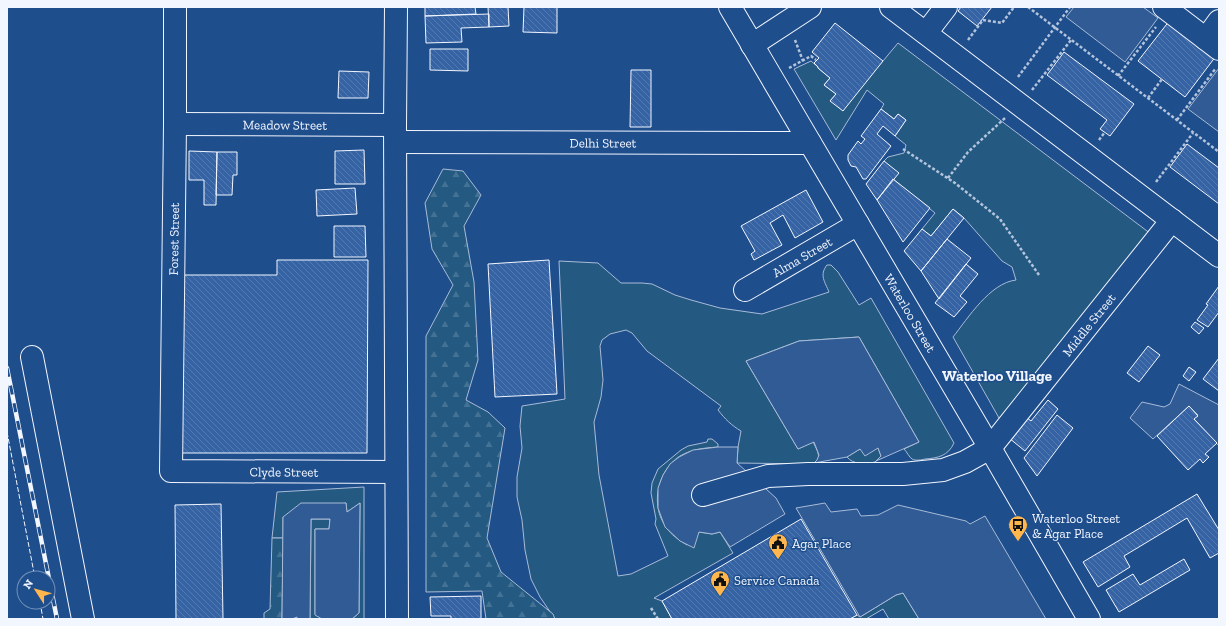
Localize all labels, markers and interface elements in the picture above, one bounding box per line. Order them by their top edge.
street label: Meadow Street [243,117,327,132]
street label: Delhi Street [570,135,637,150]
street label: Forest Street [166,202,182,276]
street label: Alma Street [769,233,835,280]
street label: Waterloo Street [881,271,939,355]
street label: Middle Street [1059,290,1118,359]
district label: Waterloo Village [942,367,1052,385]
street label: Clyde Street [250,464,319,479]
place label: Waterloo Street & Agar Place [1032,511,1120,541]
bus stop icon: Waterloo Street & Agar Place [1007,514,1029,542]
public building icon: Agar Place [767,532,789,560]
place label: Agar Place [792,536,851,551]
public building icon: Service Canada [709,569,731,597]
north arrow [16,570,56,610]
place label: Service Canada [734,573,820,588]
text: N [21,577,36,592]

